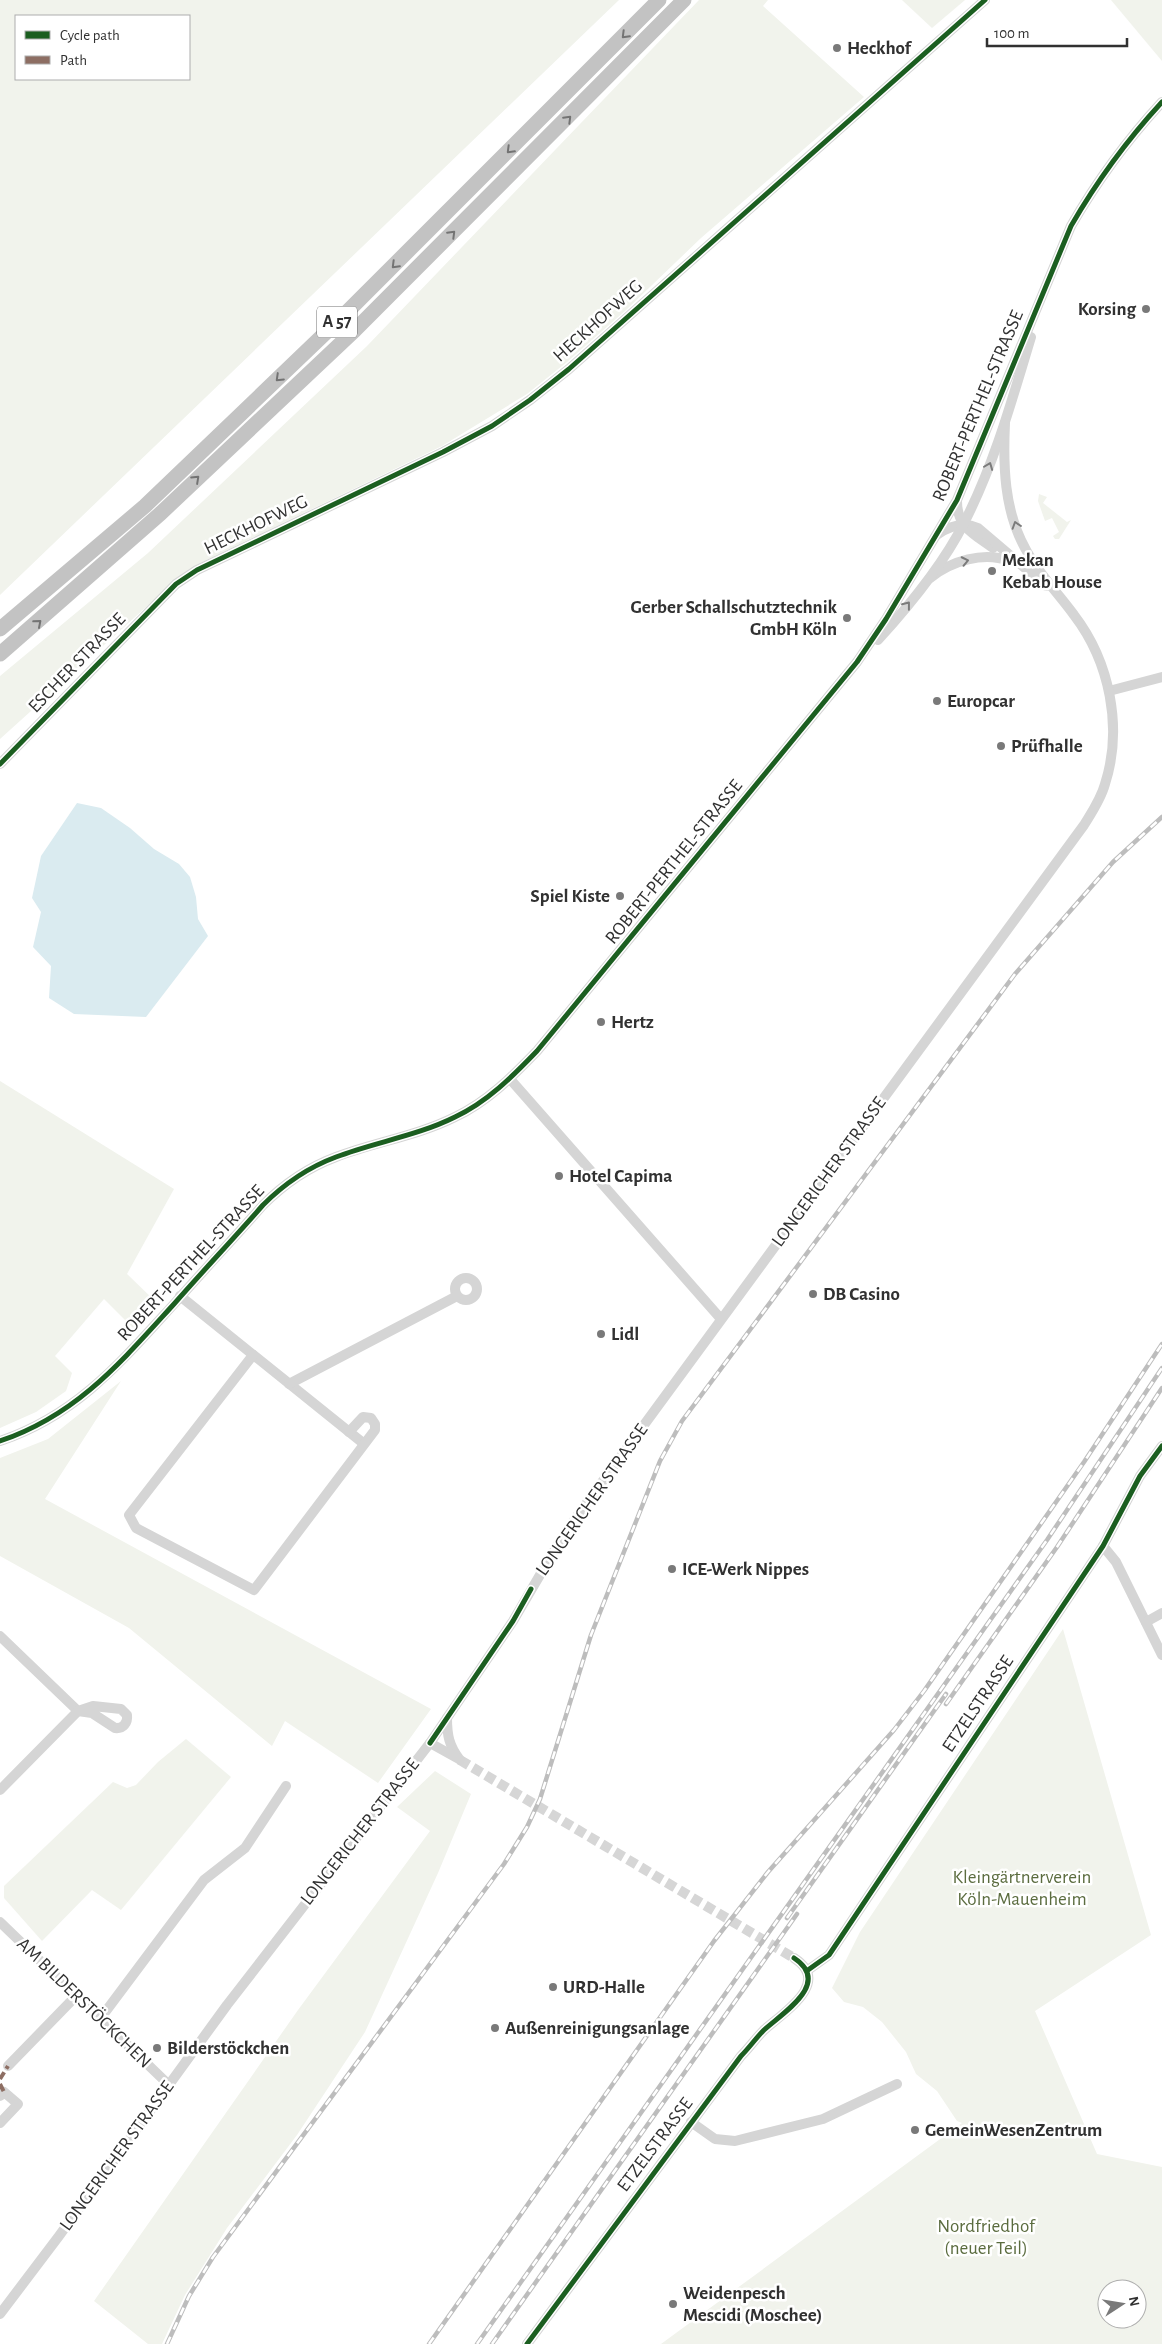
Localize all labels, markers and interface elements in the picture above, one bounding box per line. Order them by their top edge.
legend [15,15,190,80]
scale bar [987,15,1127,47]
text: 100 m [994,26,1029,41]
text: Cycle path [60,28,120,43]
one-way arrow [621,29,630,38]
place label: Heckhof [847,39,913,58]
marker: Heckhof [831,42,843,54]
text: Path [60,53,87,68]
one-way arrow [562,116,571,125]
one-way arrow [507,144,516,153]
one-way arrow [447,230,456,239]
one-way arrow [392,259,401,268]
street label: HECKHOFWEG [550,276,646,366]
place label: Korsing [1078,300,1136,319]
marker: Korsing [1140,303,1152,315]
road number: A 57 [317,306,357,338]
street label: ROBERT-PERTHEL-STRASSE [929,308,1027,504]
one-way arrow [275,372,284,381]
one-way arrow [983,462,993,471]
one-way arrow [191,476,200,485]
street label: HECKHOFWEG [201,492,311,558]
one-way arrow [1012,521,1022,530]
place label: Mekan Kebab House [1002,551,1102,592]
one-way arrow [961,556,970,567]
marker: Mekan Kebab House [986,565,998,577]
place label: Gerber Schallschutztechnik GmbH Köln [631,598,838,639]
one-way arrow [901,601,910,611]
street label: ESCHER STRASSE [25,609,129,717]
marker: Gerber Schallschutztechnik GmbH Köln [841,612,853,624]
one-way arrow [32,620,41,629]
place label: Europcar [947,692,1015,711]
marker: Europcar [931,695,943,707]
place label: Prüfhalle [1011,737,1083,756]
marker: Prüfhalle [995,740,1007,752]
street label: ROBERT-PERTHEL-STRASSE [602,776,746,948]
place label: Spiel Kiste [530,887,610,906]
marker: Spiel Kiste [614,890,626,902]
place label: Hertz [611,1013,654,1032]
marker: Hertz [595,1016,607,1028]
street label: LONGERICHER STRASSE [768,1094,890,1250]
place label: Hotel Capima [569,1167,673,1186]
marker: Hotel Capima [553,1170,565,1182]
street label: ROBERT-PERTHEL-STRASSE [114,1181,268,1345]
place label: DB Casino [823,1285,900,1304]
marker: DB Casino [807,1288,819,1300]
place label: Lidl [611,1325,639,1344]
marker: Lidl [595,1328,607,1340]
street label: LONGERICHER STRASSE [533,1421,651,1579]
place label: ICE-Werk Nippes [682,1560,809,1579]
marker: ICE-Werk Nippes [666,1563,678,1575]
street label: ETZELSTRASSE [939,1652,1017,1756]
street label: LONGERICHER STRASSE [297,1755,423,1909]
park label: Kleingärtnerverein Köln-Mauenheim [953,1868,1091,1909]
street label: AM BILDERSTÖCKCHEN [13,1933,155,2072]
place label: URD-Halle [563,1978,645,1997]
marker: URD-Halle [547,1981,559,1993]
place label: Außenreinigungsanlage [505,2019,690,2038]
marker: Außenreinigungsanlage [489,2022,501,2034]
place label: Bilderstöckchen [167,2039,289,2058]
marker: Bilderstöckchen [151,2042,163,2054]
street label: LONGERICHER STRASSE [56,2078,178,2234]
street label: ETZELSTRASSE [614,2094,696,2196]
place label: GemeinWesenZentrum [925,2121,1102,2140]
marker: GemeinWesenZentrum [909,2124,921,2136]
park label: Nordfriedhof (neuer Teil) [937,2217,1036,2258]
north arrow [1097,2279,1147,2329]
place label: Weidenpesch Mescidi (Moschee) [683,2284,822,2325]
text: N [1126,2295,1142,2308]
marker: Weidenpesch Mescidi (Moschee) [667,2298,679,2310]

